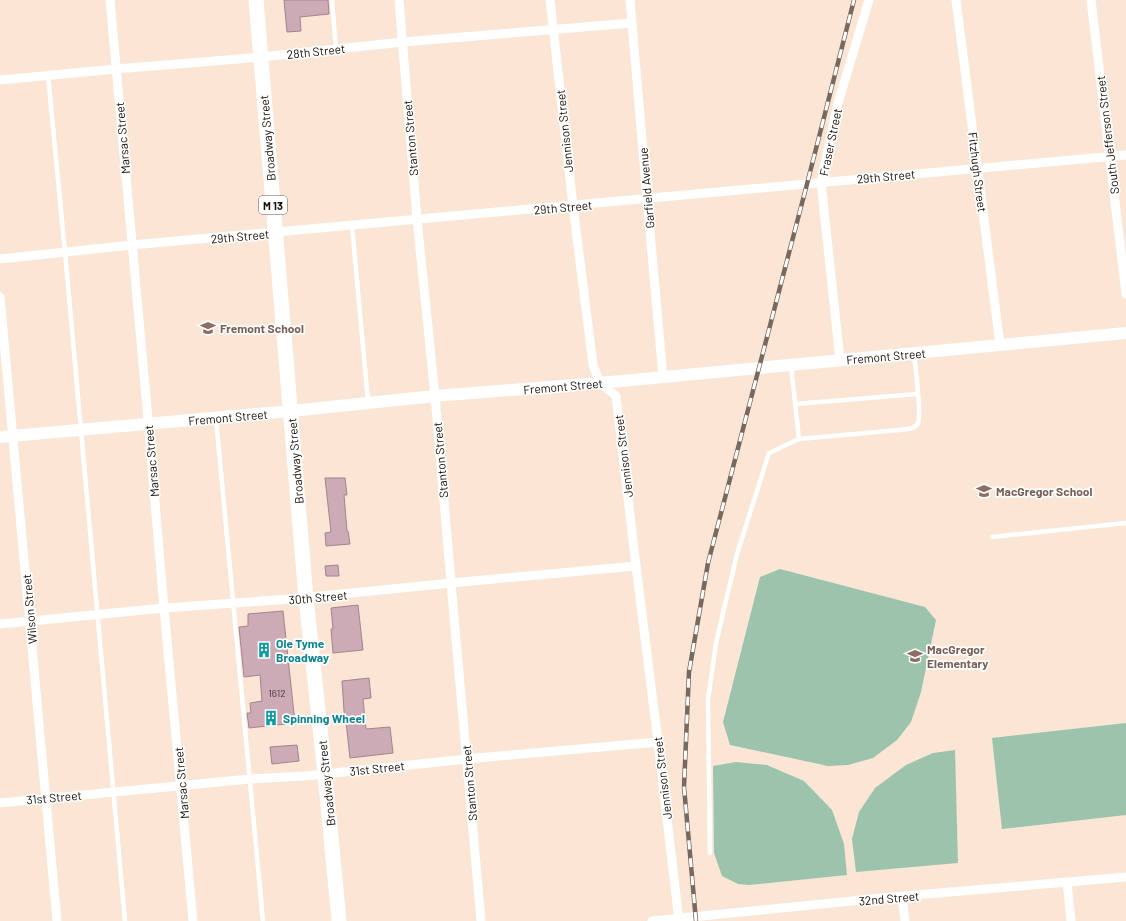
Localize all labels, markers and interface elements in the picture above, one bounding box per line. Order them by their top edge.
street label: 28th Street [286,41,346,61]
street label: South Jefferson Street [1093,75,1121,195]
street label: Jennison Street [553,89,575,173]
street label: Broadway Street [256,94,278,182]
street label: Stanton Street [400,99,420,177]
street label: Marsac Street [112,101,132,175]
street label: Fraser Street [816,107,844,177]
street label: Fitzhugh Street [966,131,990,213]
street label: Garfield Avenue [635,147,657,229]
street label: 29th Street [856,166,916,186]
road number: M 13 [259,196,287,214]
street label: 29th Street [533,197,593,217]
street label: 29th Street [210,226,270,246]
school or university icon: Fremont School [199,319,217,337]
place label: Fremont School [220,321,304,335]
street label: Fremont Street [846,346,926,366]
street label: Fremont Street [523,376,603,396]
street label: Fremont Street [188,407,268,427]
street label: Jennison Street [611,414,635,498]
street label: Broadway Street [284,417,306,505]
street label: Stanton Street [430,421,450,499]
street label: Marsac Street [141,424,161,498]
school or university icon: MacGregor School [975,482,993,500]
place label: MacGregor School [996,484,1093,498]
street label: Wilson Street [19,573,39,645]
street label: 30th Street [288,587,348,607]
place label: Ole Tyme Broadway [276,636,329,664]
building icon: Ole Tyme Broadway [255,641,273,659]
place label: MacGregor Elementary [927,642,988,670]
school or university icon: MacGregor Elementary [906,647,924,665]
house number: 1612 [268,687,286,699]
building icon: Spinning Wheel [262,709,280,727]
place label: Spinning Wheel [283,711,365,725]
street label: Jennison Street [650,736,674,820]
street label: Broadway Street [315,739,337,827]
street label: Stanton Street [459,744,479,822]
street label: Marsac Street [171,746,191,820]
street label: 31st Street [349,758,405,778]
street label: 31st Street [26,788,82,806]
street label: 32nd Street [858,888,920,908]

